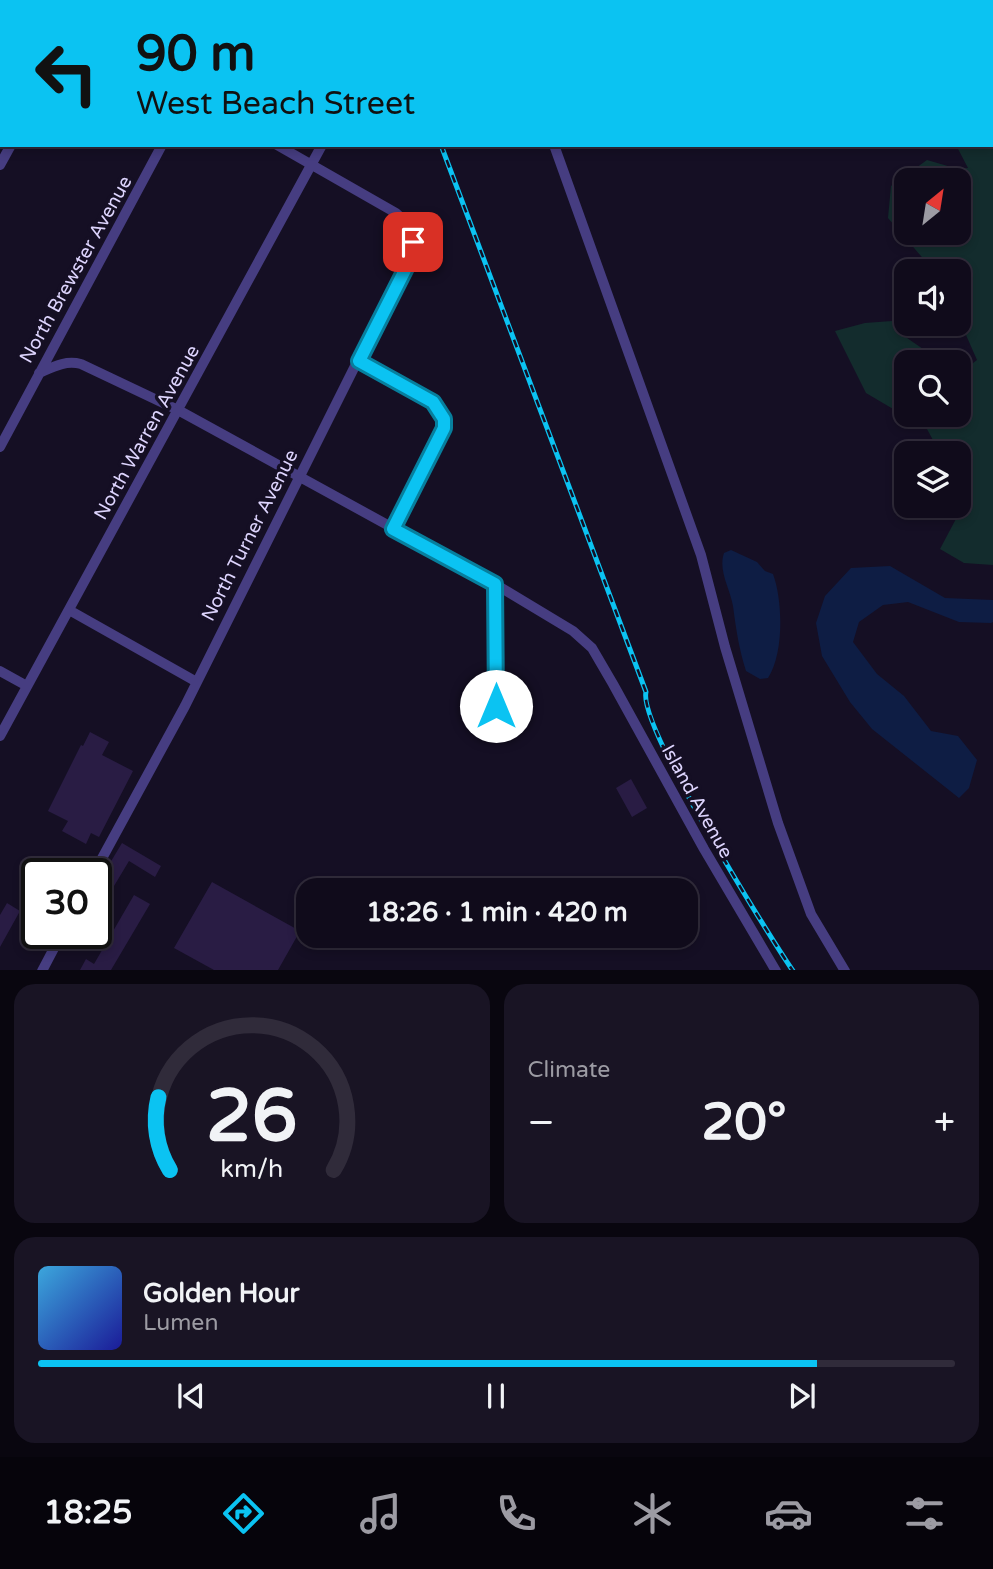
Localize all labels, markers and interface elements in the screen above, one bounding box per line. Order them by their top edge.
text: 90 m [136,25,255,84]
icon: left [21,28,112,119]
text: West Beach Street [136,85,415,123]
north arrow [894,168,971,245]
map controls [894,168,971,518]
street label: North Brewster Avenue [15,172,137,367]
pin [383,212,443,272]
icon: arrive [394,223,432,261]
button: sound [894,259,971,336]
street label: North Warren Avenue [90,341,204,524]
button: search [894,350,971,427]
button: layers [894,441,971,518]
street label: North Turner Avenue [197,446,303,625]
position arrow [459,669,533,743]
street label: Island Avenue [657,741,737,862]
speed limit sign: 30 [21,858,112,949]
text: 18:26 · 1 min · 420 m [366,897,628,928]
text: Climate [528,1056,610,1084]
text: 26 [206,1073,297,1161]
text: 20° [702,1091,787,1154]
text: − [528,1100,555,1146]
text: + [934,1100,955,1146]
text: km/h [220,1153,283,1183]
text: Golden Hour [143,1278,300,1309]
text: Lumen [143,1309,218,1337]
icon: previous [172,1377,210,1415]
icon: pause [477,1377,515,1415]
icon: next [783,1377,821,1415]
icon: directions [219,1489,268,1538]
icon: music [356,1489,405,1538]
icon: phone [492,1489,541,1538]
icon: climate [628,1489,677,1538]
icon: car [764,1489,813,1538]
icon: filters [900,1489,949,1538]
text: 18:25 [44,1494,132,1532]

